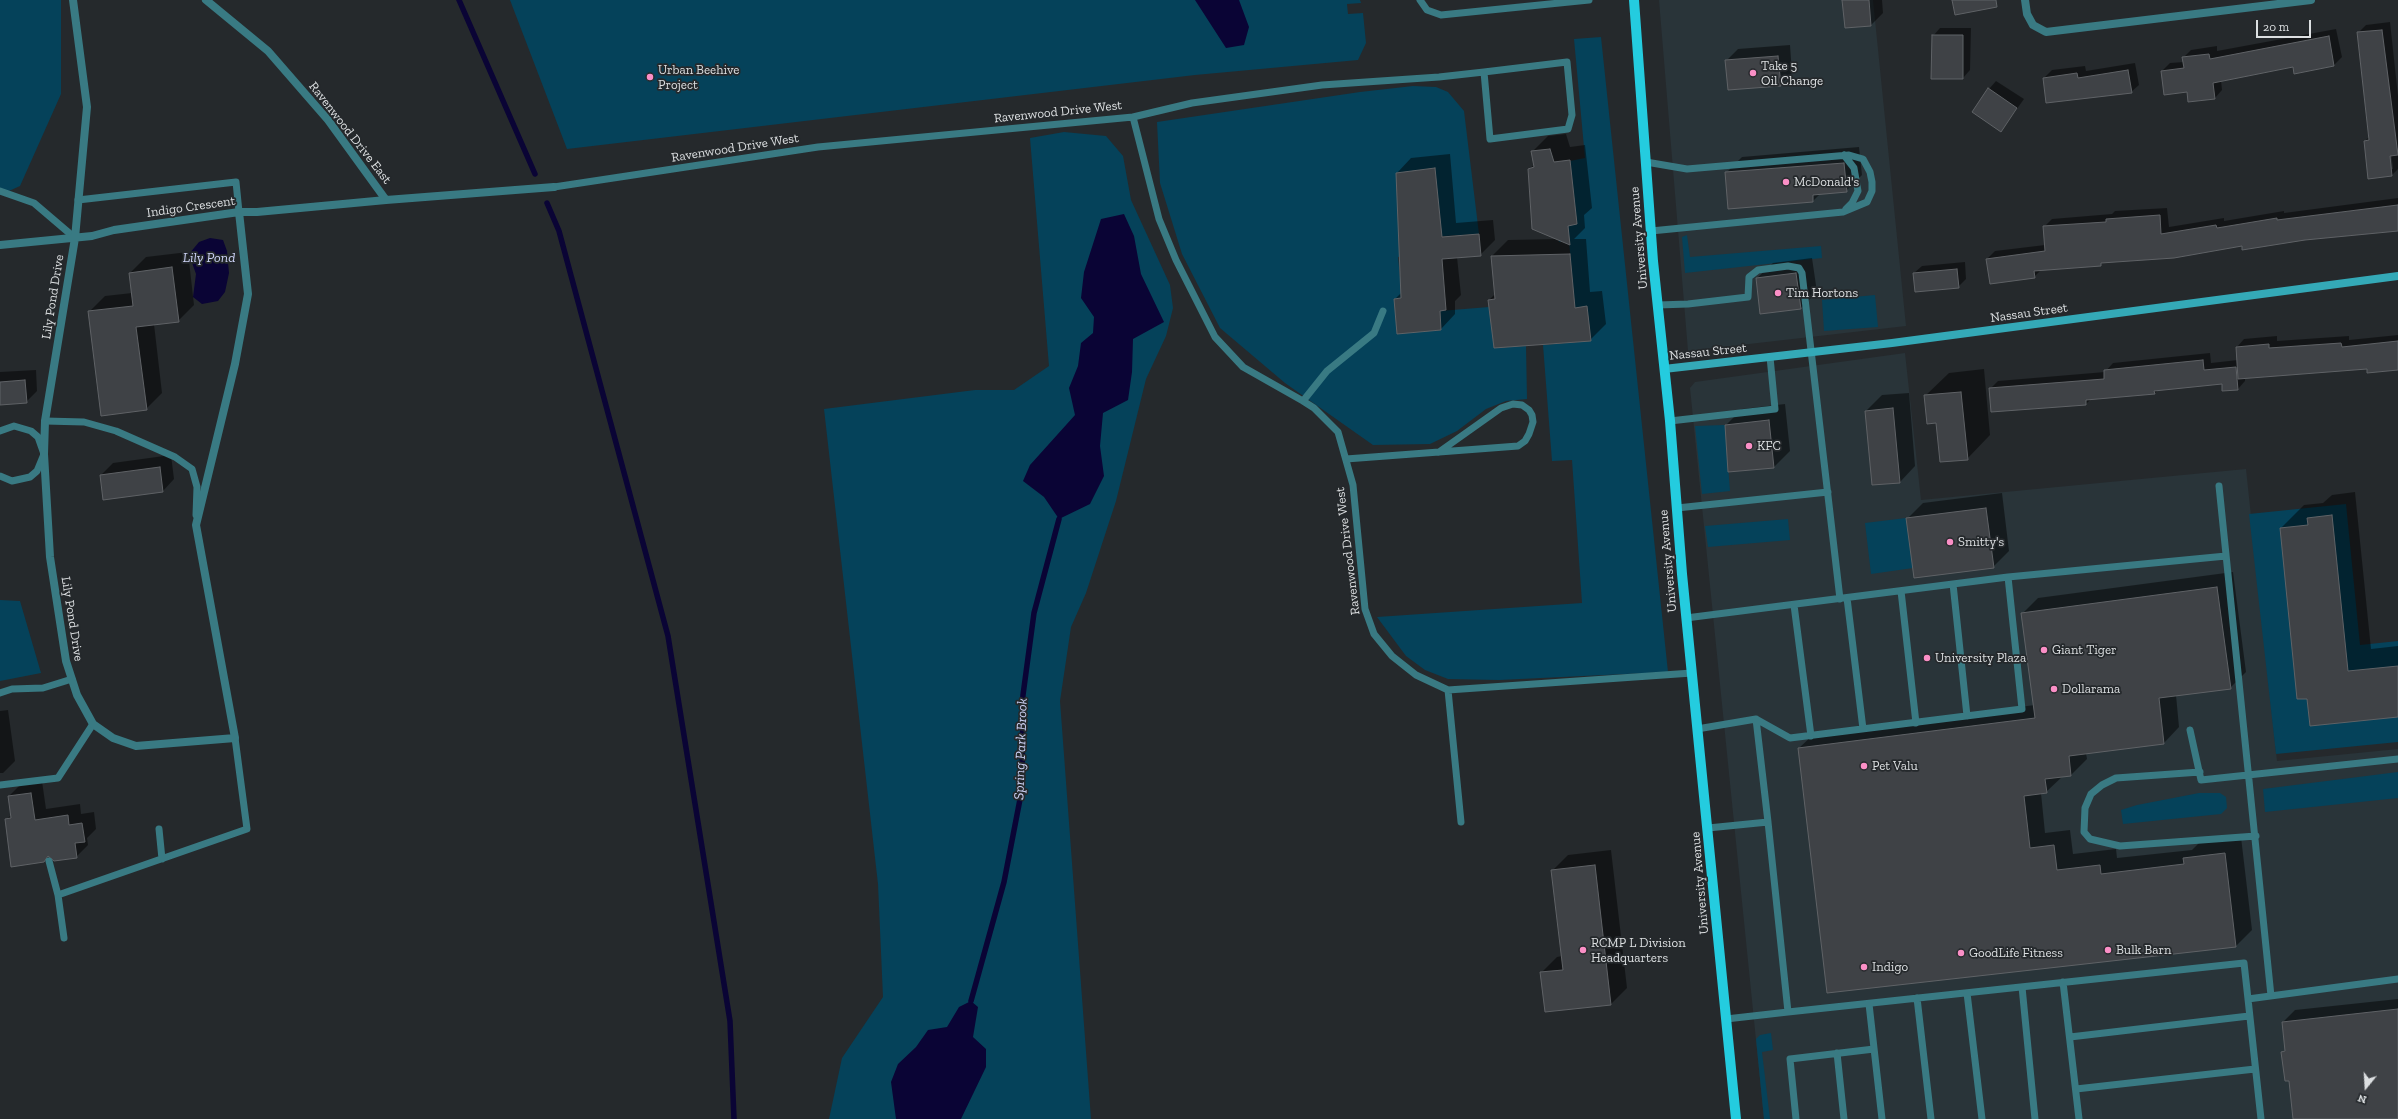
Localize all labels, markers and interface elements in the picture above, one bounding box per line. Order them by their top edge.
scale bar [2258,12,2313,38]
text: 20 m [2263,20,2289,34]
place label: Take 5 Oil Change [1761,58,1823,89]
place label: Urban Beehive Project [658,62,739,93]
marker: Take 5 Oil Change [1748,68,1758,78]
marker: Urban Beehive Project [645,72,655,82]
street label: Ravenwood Drive East [305,79,395,187]
street label: Ravenwood Drive West [993,98,1123,126]
street label: Ravenwood Drive West [670,130,800,166]
place label: McDonald's [1794,174,1859,190]
marker: McDonald's [1781,177,1791,187]
street label: University Avenue [1627,186,1651,290]
street label: Indigo Crescent [146,193,236,221]
water label: Lily Pond [183,250,235,266]
street label: Lily Pond Drive [39,254,67,340]
place label: Tim Hortons [1786,285,1858,301]
marker: Tim Hortons [1773,288,1783,298]
street label: Nassau Street [1989,300,2069,326]
street label: Nassau Street [1669,340,1747,364]
place label: KFC [1757,438,1781,454]
marker: KFC [1744,441,1754,451]
street label: Ravenwood Drive West [1332,486,1364,616]
street label: University Avenue [1656,509,1680,613]
place label: Smitty's [1958,534,2004,550]
marker: Smitty's [1945,537,1955,547]
street label: Lily Pond Drive [58,576,86,662]
place label: Giant Tiger [2052,642,2117,658]
marker: Giant Tiger [2039,645,2049,655]
place label: University Plaza [1935,650,2026,666]
marker: University Plaza [1922,653,1932,663]
place label: Dollarama [2062,681,2120,697]
marker: Dollarama [2049,684,2059,694]
water label: Spring Park Brook [1011,698,1031,800]
place label: Pet Valu [1872,758,1918,774]
marker: Pet Valu [1859,761,1869,771]
street label: University Avenue [1688,831,1712,935]
place label: RCMP L Division Headquarters [1591,935,1686,966]
place label: Bulk Barn [2116,942,2171,958]
marker: RCMP L Division Headquarters [1578,945,1588,955]
place label: GoodLife Fitness [1969,945,2063,961]
marker: Bulk Barn [2103,945,2113,955]
marker: GoodLife Fitness [1956,948,1966,958]
place label: Indigo [1872,959,1908,975]
marker: Indigo [1859,962,1869,972]
north arrow [2346,1067,2386,1107]
text: N [2356,1091,2368,1106]

